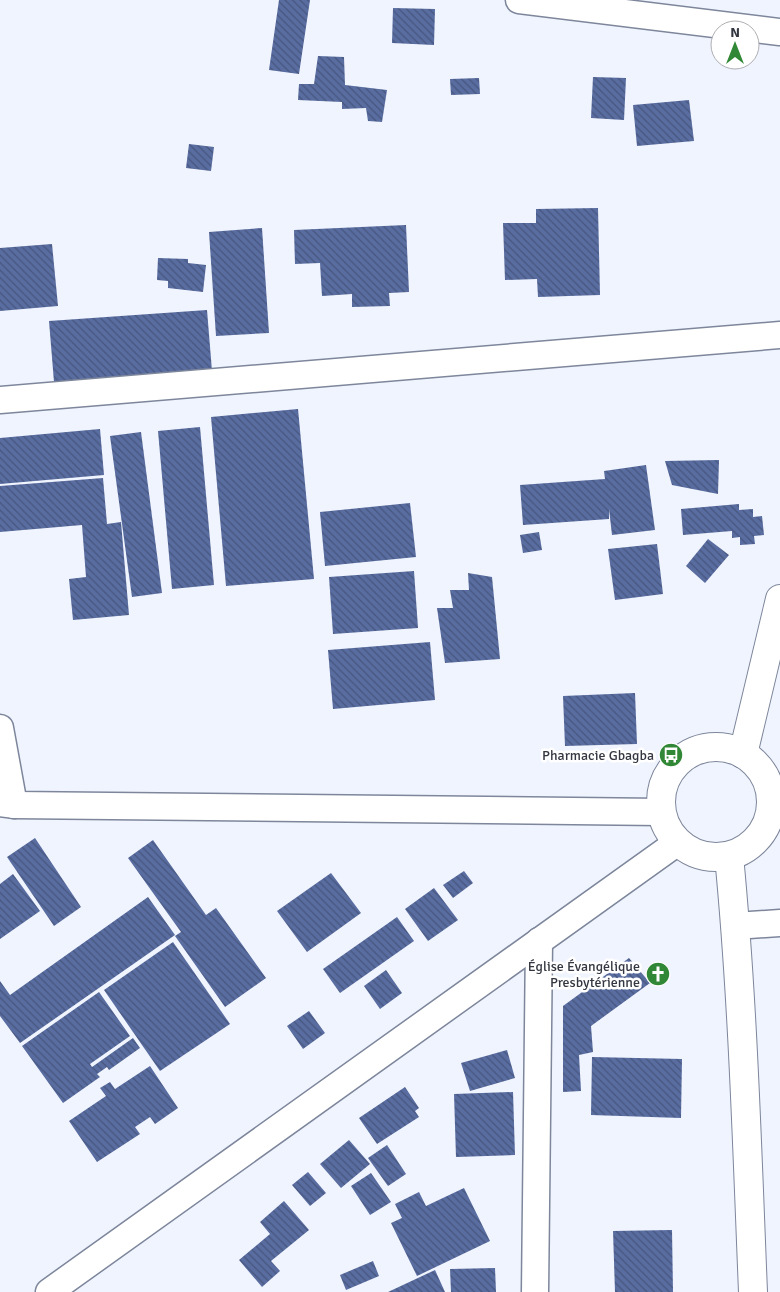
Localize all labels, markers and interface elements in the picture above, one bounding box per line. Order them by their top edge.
north arrow [710,20,760,70]
text: N [730,24,740,41]
bus stop icon: Pharmacie Gbagba [658,742,684,768]
place label: Pharmacie Gbagba [542,747,654,764]
place label: Église Évangélique Presbytérienne [528,958,640,991]
church icon: Église Évangélique Presbytérienne [645,961,671,987]

